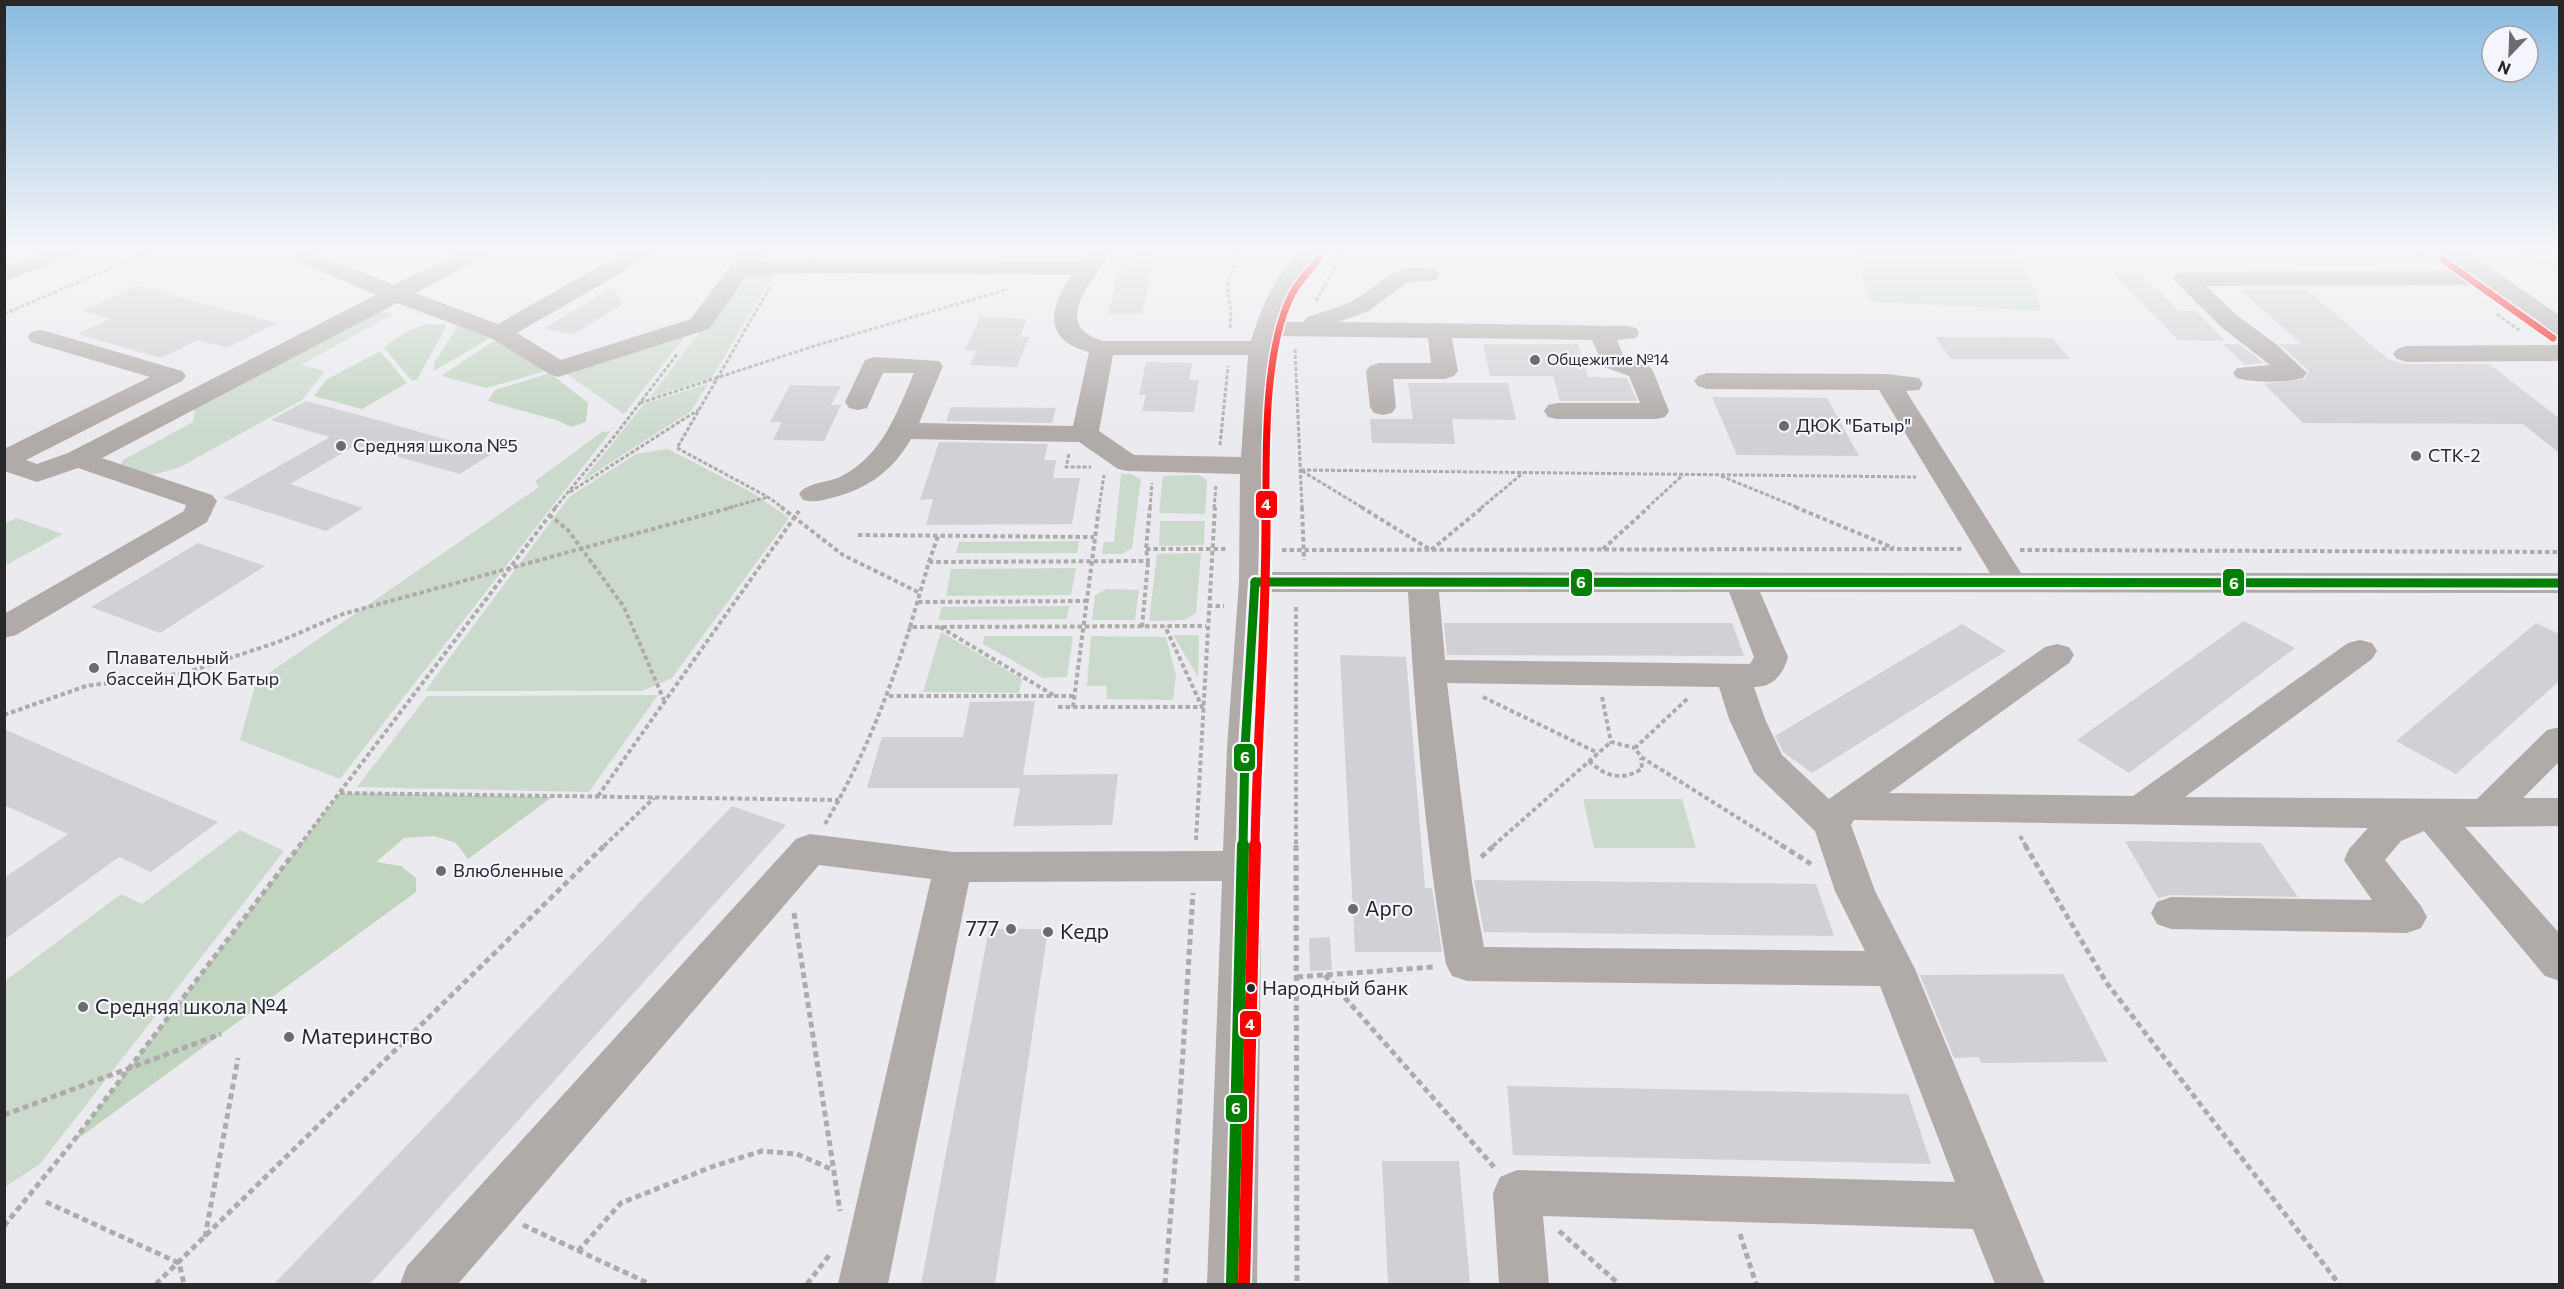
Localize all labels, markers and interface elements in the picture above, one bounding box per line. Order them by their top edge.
north arrow [2480,24,2540,84]
text: N [2495,57,2513,79]
place label: Общежитие №14 [1547,350,1669,368]
marker: Общежитие №14 [1528,353,1542,367]
place label: ДЮК "Батыр" [1796,414,1911,436]
marker: ДЮК "Батыр" [1777,419,1791,433]
place label: Средняя школа №5 [353,434,518,456]
marker: Средняя школа №5 [334,439,348,453]
place label: СТК-2 [2428,444,2481,466]
marker: СТК-2 [2409,449,2423,463]
line badge: 4 [1255,490,1278,519]
text: 4 [1261,494,1271,513]
line badge: 6 [1570,568,1593,597]
line badge: 6 [2222,568,2245,597]
text: 6 [1576,572,1586,591]
text: 6 [2229,573,2239,592]
place label: Плавательный бассейн ДЮК Батыр [106,646,279,689]
marker: Плавательный бассейн ДЮК Батыр [87,661,101,675]
line badge: 6 [1233,743,1256,772]
text: 6 [1240,747,1250,766]
place label: Влюбленные [453,859,564,881]
marker: Влюбленные [434,864,448,878]
place label: Арго [1365,895,1413,920]
marker: Арго [1346,902,1360,916]
place label: 777 [966,915,999,940]
place label: Кедр [1060,918,1109,943]
marker: 777 [1004,922,1018,936]
marker: Кедр [1041,925,1055,939]
place label: Народный банк [1262,975,1409,999]
marker: Народный банк [1245,982,1257,994]
place label: Средняя школа №4 [95,993,288,1018]
marker: Средняя школа №4 [76,1000,90,1014]
line badge: 4 [1239,1010,1262,1038]
text: 4 [1245,1014,1255,1033]
place label: Материнство [301,1023,433,1048]
marker: Материнство [282,1030,296,1044]
line badge: 6 [1225,1094,1248,1123]
text: 6 [1231,1098,1241,1117]

